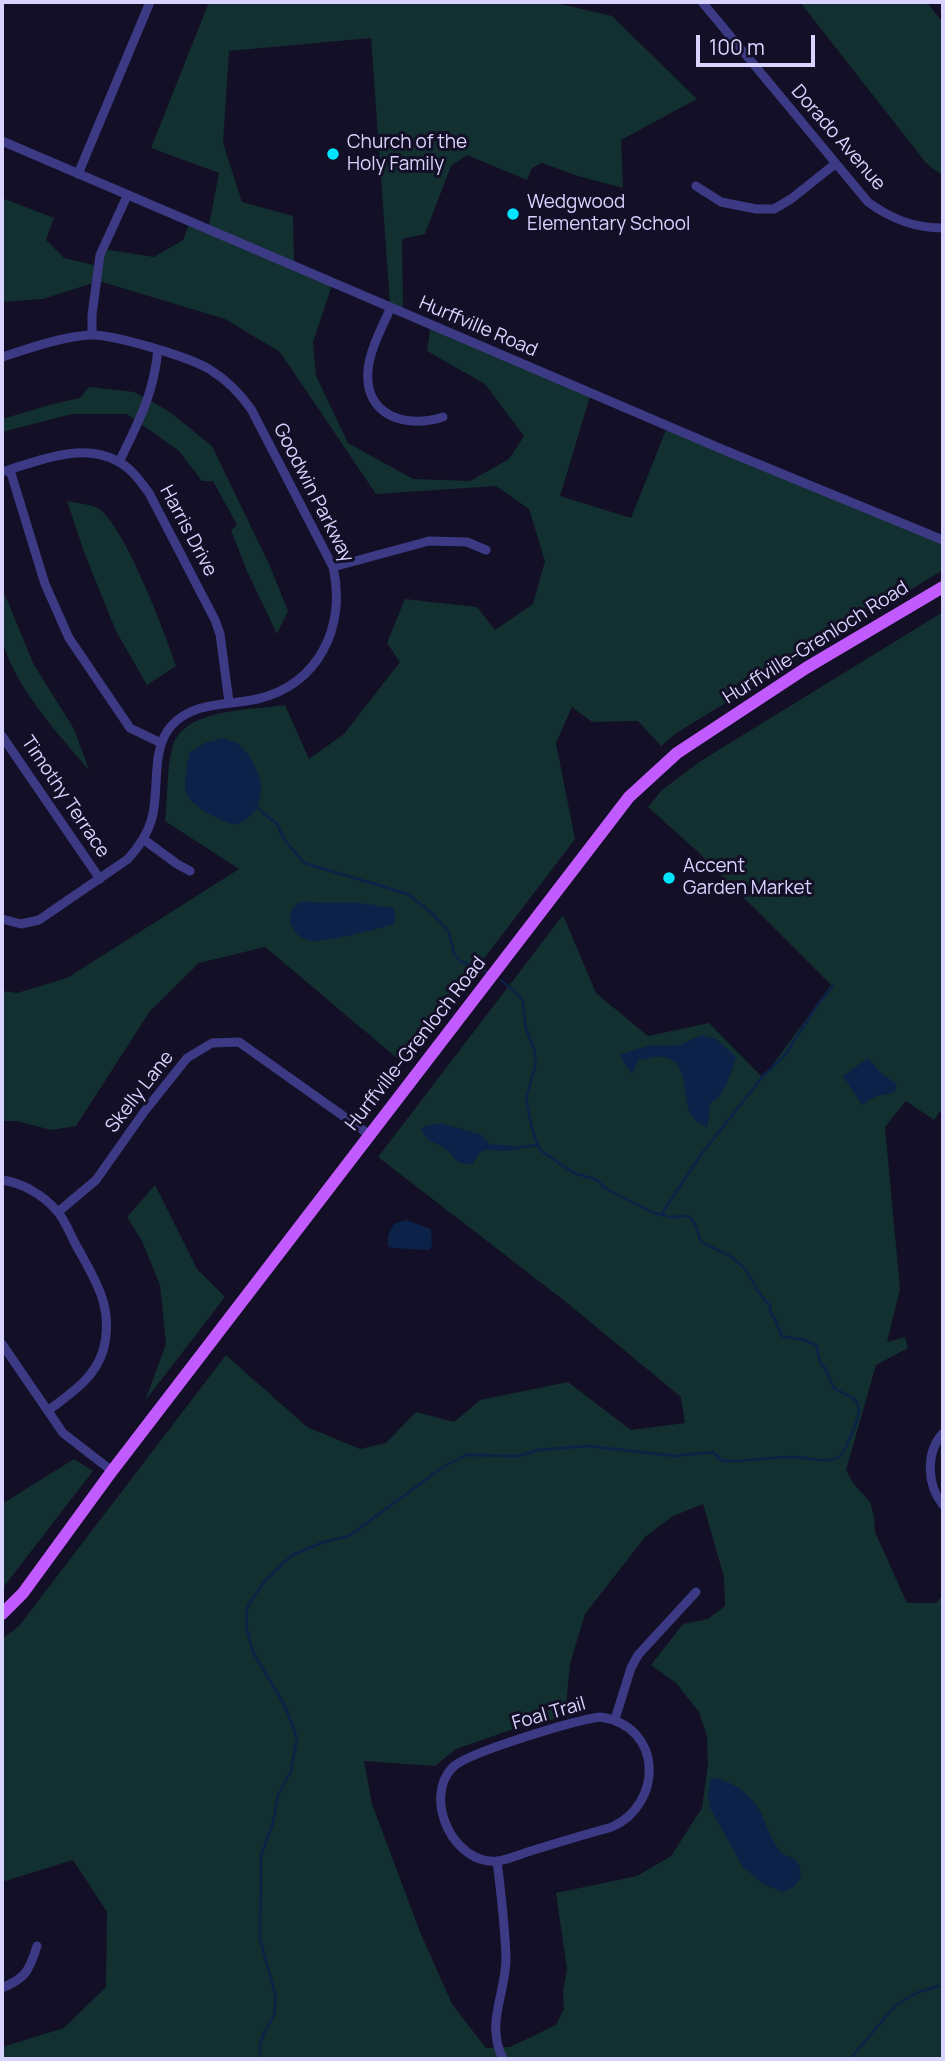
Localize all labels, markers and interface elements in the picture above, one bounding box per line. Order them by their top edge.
scale bar [700,21,819,65]
text: 100 m [709,33,765,61]
street label: Dorado Avenue [786,81,890,195]
place label: Church of the Holy Family [347,132,467,176]
marker: Church of the Holy Family [325,146,341,162]
place label: Wedgwood Elementary School [527,192,690,236]
marker: Wedgwood Elementary School [505,206,521,222]
street label: Hurffville Road [415,292,541,362]
street label: Goodwin Parkway [268,420,358,566]
street label: Harris Drive [154,482,222,580]
street label: Hurffville-Grenloch Road [719,577,913,709]
street label: Timothy Terrace [16,732,114,862]
place label: Accent Garden Market [683,856,812,900]
marker: Accent Garden Market [661,870,677,886]
street label: Hurffville-Grenloch Road [341,953,491,1135]
street label: Skelly Lane [101,1047,179,1137]
street label: Foal Trail [510,1693,588,1735]

